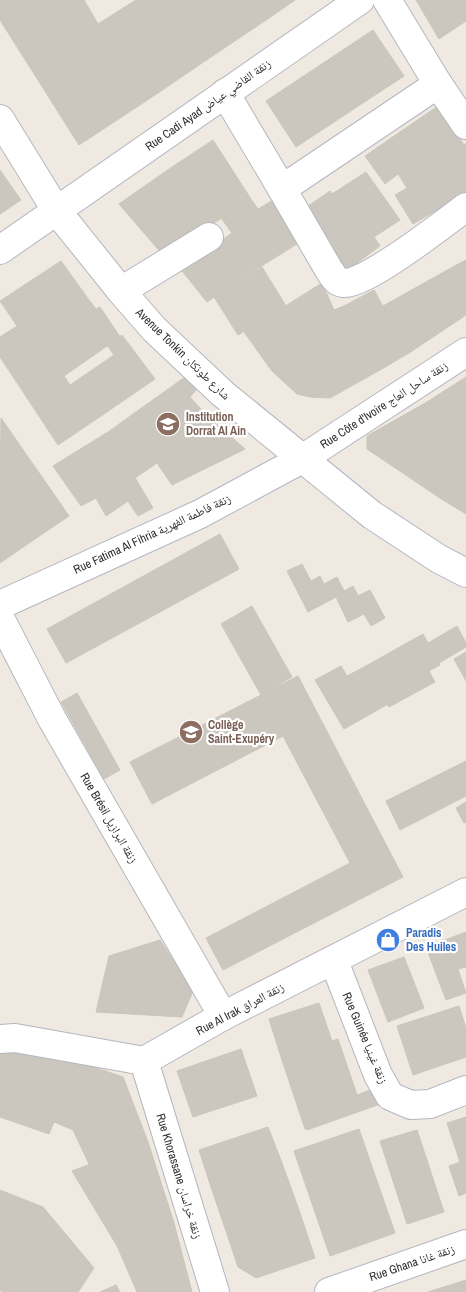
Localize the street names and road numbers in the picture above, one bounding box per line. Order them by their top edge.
street label: Rue Cadi Ayad زنقة القاضي عياض [142,55,275,156]
street label: Avenue Tonkin شارع طونكان [132,304,234,403]
street label: Rue Côte d'Ivoire زنقة ساحل العاج [317,357,451,452]
street label: Rue Fatima Al Fihria زنقة فاطمة الفهرية [71,490,234,578]
street label: Rue Brésil زنقة البرازيل [77,770,142,866]
street label: Rue Al Irak زنقة العراق [193,979,287,1039]
street label: Rue Guinée زنقة غينيا [339,990,392,1086]
street label: Rue Khorassane زنقة خراسان [152,1111,206,1241]
street label: Rue Ghana زنقة غانا [367,1241,457,1285]

